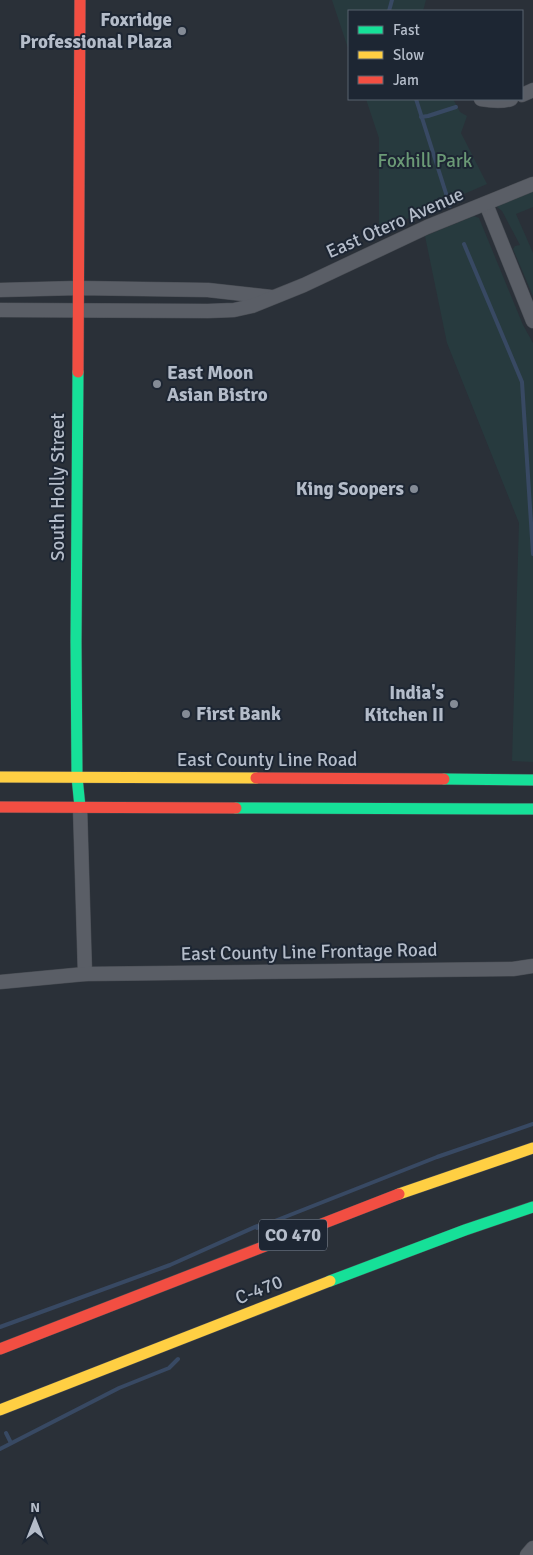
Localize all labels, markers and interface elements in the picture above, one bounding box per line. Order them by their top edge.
place label: Foxridge Professional Plaza [20,8,172,54]
legend [348,10,523,100]
text: Fast [393,21,420,39]
marker: Foxridge Professional Plaza [176,25,188,37]
text: Slow [393,46,424,64]
text: Jam [393,71,419,89]
park label: Foxhill Park [378,149,473,173]
street label: East Otero Avenue [323,182,467,264]
place label: East Moon Asian Bistro [167,361,268,407]
marker: East Moon Asian Bistro [151,378,163,390]
street label: South Holly Street [46,413,70,561]
place label: King Soopers [296,477,404,501]
marker: King Soopers [408,483,420,495]
place label: India's Kitchen II [364,681,444,727]
marker: India's Kitchen II [448,698,460,710]
place label: First Bank [196,702,281,726]
marker: First Bank [180,708,192,720]
street label: East County Line Road [177,748,357,772]
street label: East County Line Frontage Road [180,938,438,966]
road number: CO 470 [259,1220,327,1250]
street label: C-470 [232,1270,286,1310]
north arrow [10,1495,60,1545]
text: N [30,1499,40,1516]

